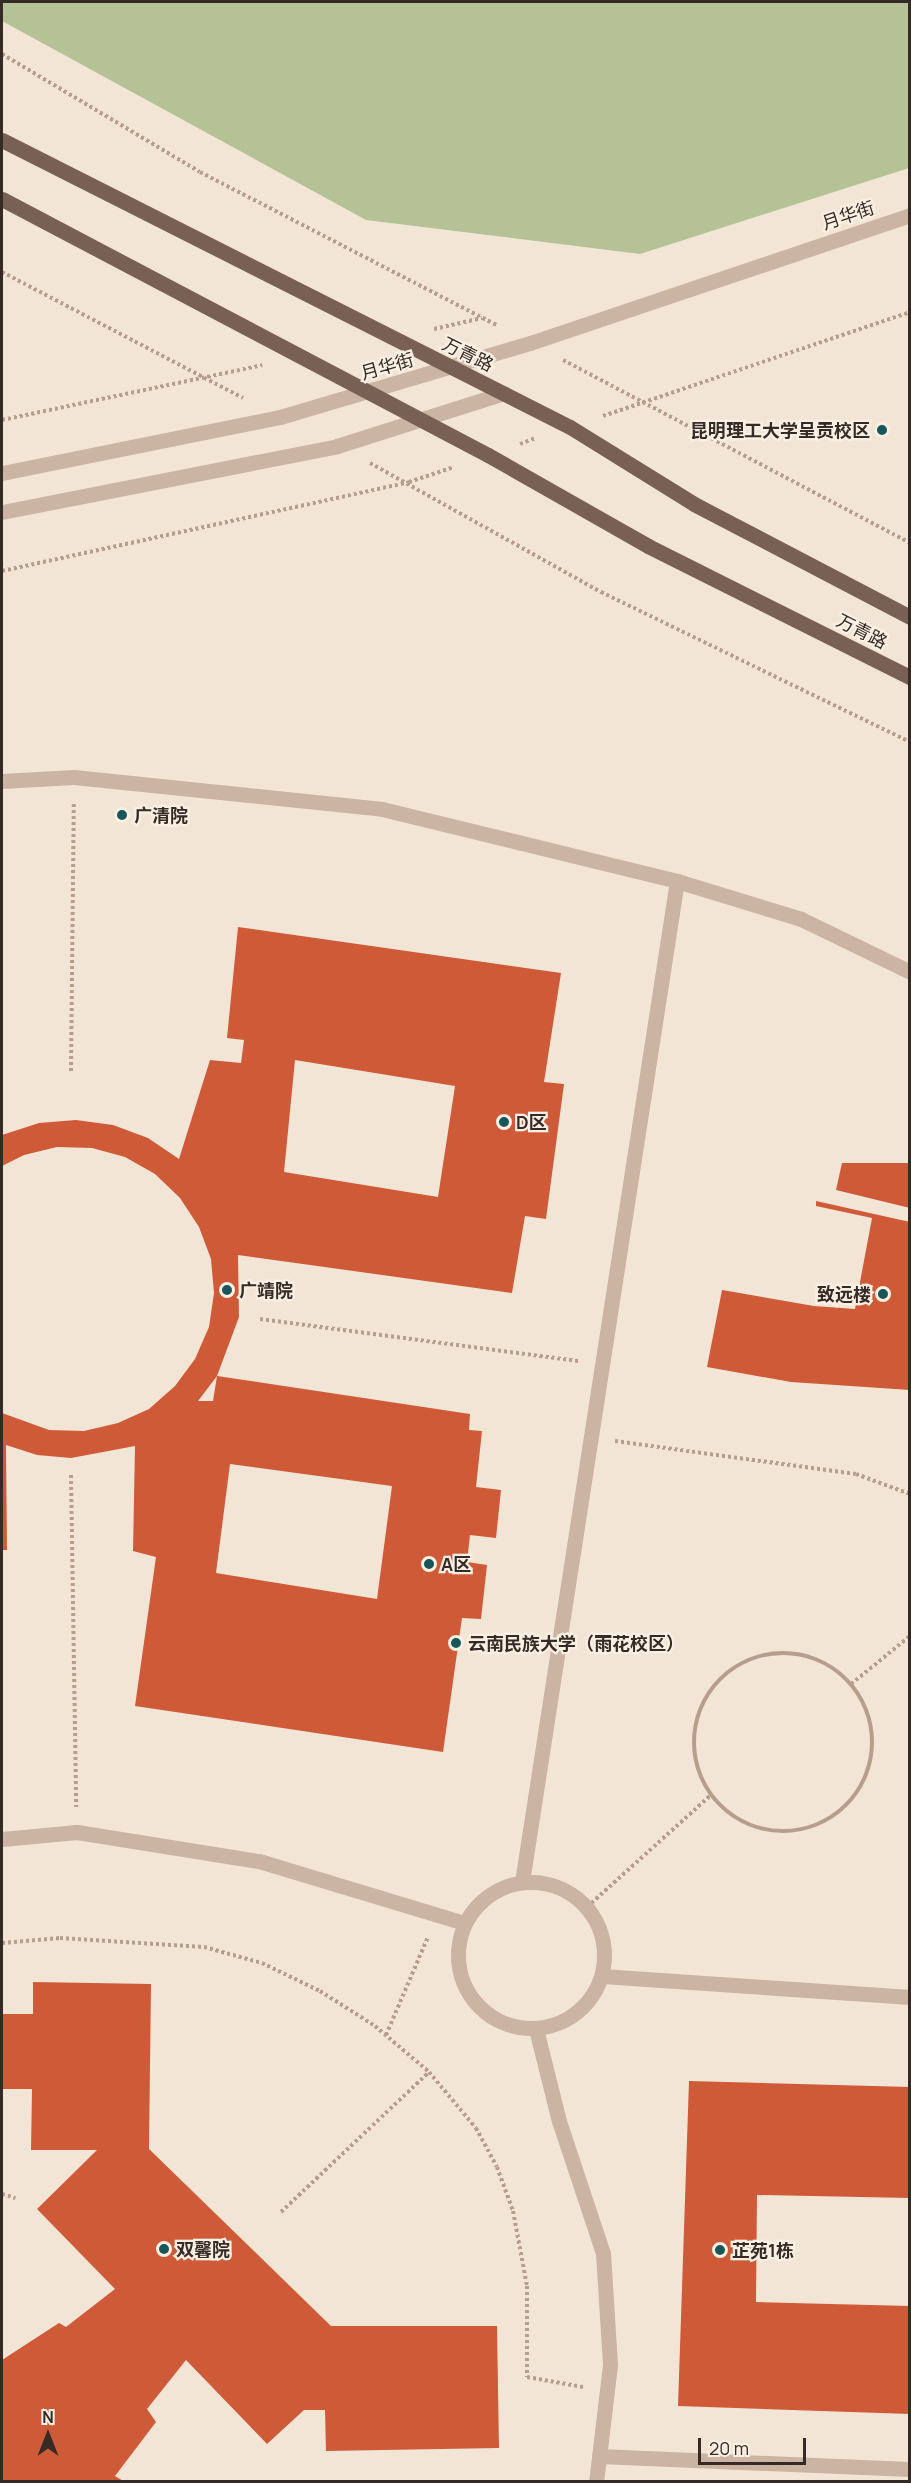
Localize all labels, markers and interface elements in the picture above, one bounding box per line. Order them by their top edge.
street label: 月华街 [819,196,877,234]
street label: 万青路 [439,332,497,376]
street label: 月华街 [358,348,416,384]
place label: 昆明理工大学呈贡校区 [690,419,870,441]
marker: 昆明理工大学呈贡校区 [875,423,889,437]
street label: 万青路 [833,609,891,653]
place label: 广清院 [134,804,188,826]
marker: 广清院 [115,808,129,822]
place label: D区 [516,1111,547,1133]
marker: D区 [497,1115,511,1129]
place label: 广靖院 [239,1279,293,1301]
marker: 广靖院 [220,1283,234,1297]
place label: 致远楼 [817,1283,871,1305]
marker: 致远楼 [876,1287,890,1301]
place label: A区 [441,1553,471,1575]
marker: A区 [422,1557,436,1571]
place label: 云南民族大学（雨花校区） [468,1632,684,1654]
marker: 云南民族大学（雨花校区） [449,1636,463,1650]
place label: 双馨院 [176,2238,230,2260]
place label: 芷苑1栋 [732,2239,794,2261]
marker: 双馨院 [157,2242,171,2256]
marker: 芷苑1栋 [713,2243,727,2257]
north arrow [18,2405,78,2465]
text: N [42,2406,54,2428]
scale bar [701,2426,809,2464]
text: 20 m [709,2436,749,2460]

